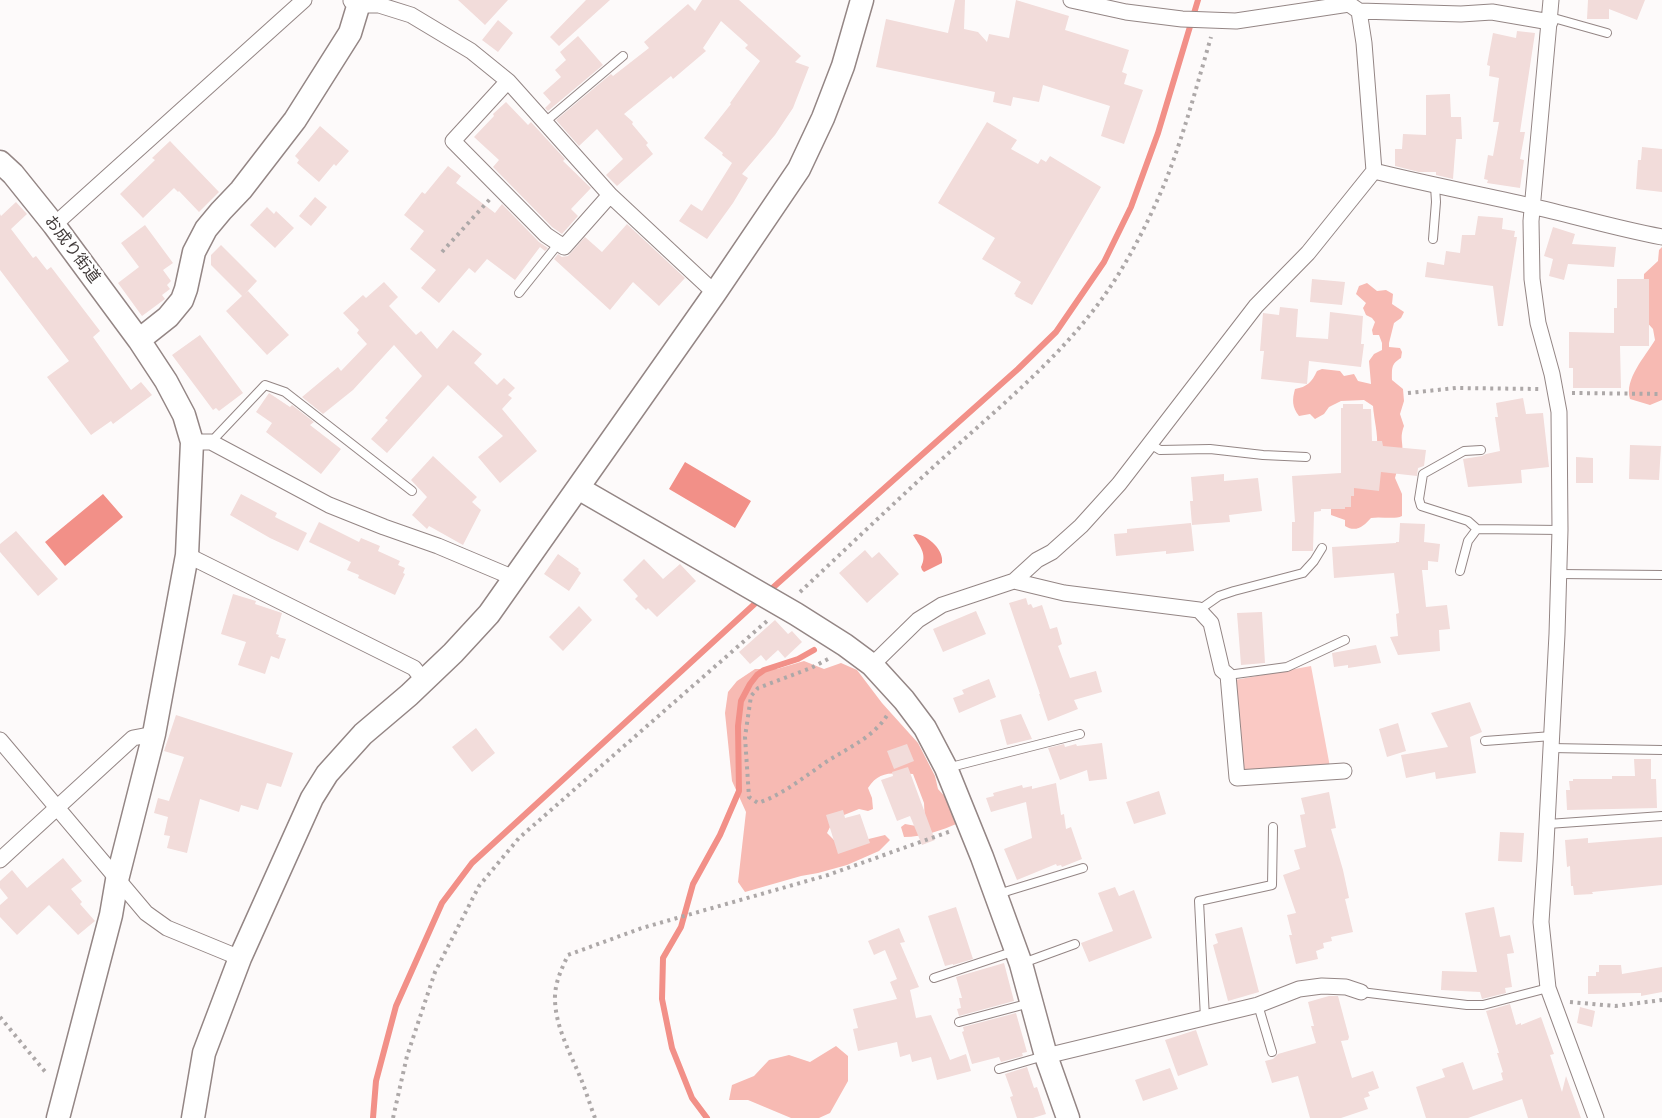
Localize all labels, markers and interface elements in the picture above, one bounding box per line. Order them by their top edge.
street label: お成り街道 [39,212,103,288]

